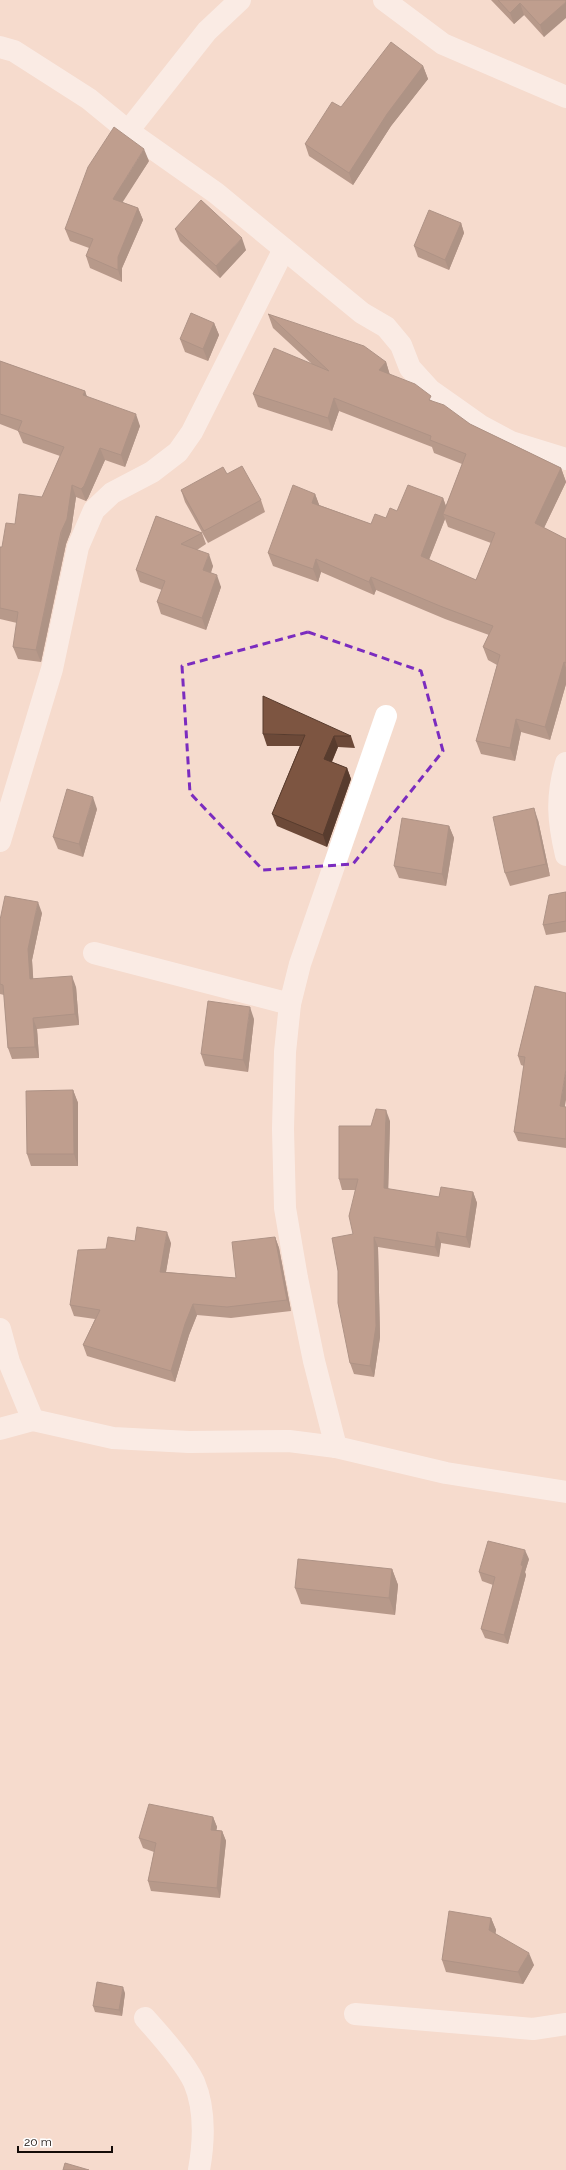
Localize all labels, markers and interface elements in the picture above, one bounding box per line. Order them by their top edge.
scale bar [18,2128,112,2154]
text: 20 m [24,2135,52,2149]

